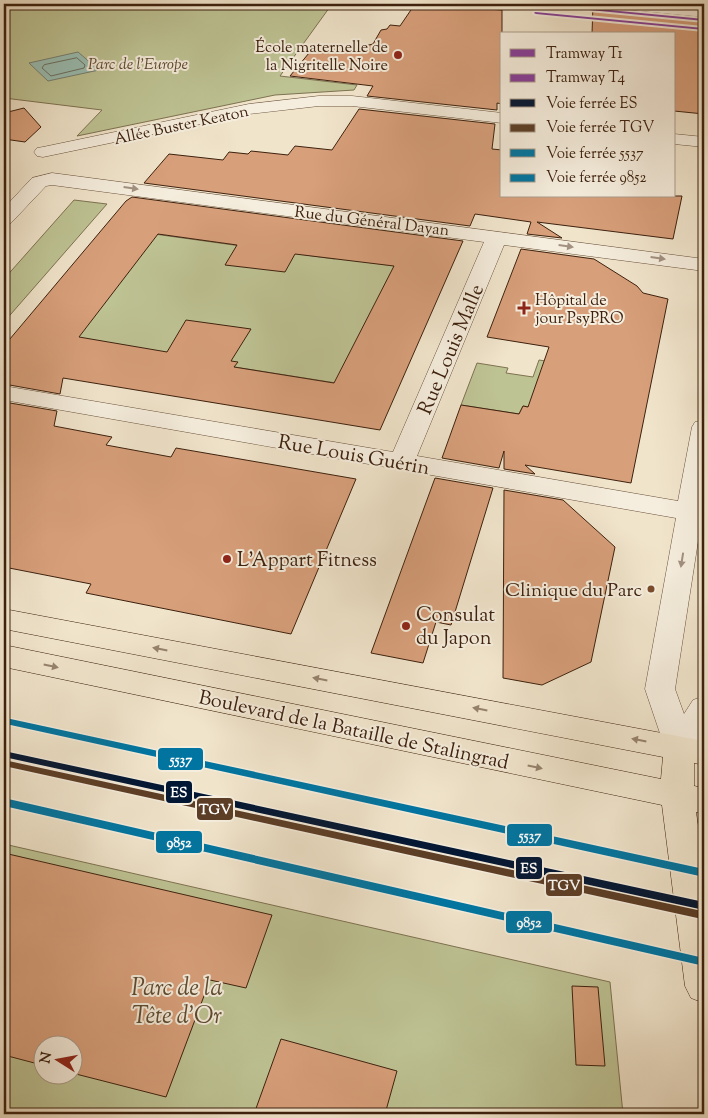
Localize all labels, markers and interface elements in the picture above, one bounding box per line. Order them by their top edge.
legend [500,32,676,198]
place label: École maternelle de la Nigritelle Noire [255,37,388,78]
text: Tramway T1 [546,44,623,65]
marker: École maternelle de la Nigritelle Noire [392,49,404,61]
park label: Parc de l'Europe [88,54,188,77]
text: Tramway T4 [546,68,626,89]
text: Voie ferrée ES [546,94,638,115]
street label: Allée Buster Keaton [112,101,252,152]
text: Voie ferrée TGV [546,118,654,139]
text: Voie ferrée 5537 [546,144,644,165]
text: Voie ferrée 9852 [546,168,646,189]
one-way arrow [123,185,139,193]
street label: Rue du Général Dayan [293,202,451,243]
one-way arrow [558,242,574,250]
one-way arrow [651,255,667,263]
street label: Rue Louis Malle [412,280,493,420]
place label: Hôpital de jour PsyPRO [535,290,624,331]
marker: Hôpital de jour PsyPRO [517,301,531,315]
street label: Rue Louis Guérin [276,429,432,484]
place label: L'Appart Fitness [237,547,377,576]
one-way arrow [678,552,686,568]
marker: L'Appart Fitness [221,553,233,565]
place label: Clinique du Parc [505,578,642,605]
marker: Clinique du Parc [646,584,656,594]
place label: Consulat du Japon [416,602,495,654]
marker: Consulat du Japon [400,620,412,632]
one-way arrow [152,644,168,652]
one-way arrow [44,662,60,670]
one-way arrow [312,674,328,682]
street label: Boulevard de la Bataille de Stalingrad [196,684,511,779]
one-way arrow [471,705,487,713]
one-way arrow [632,736,647,744]
line badge: 5537 [157,747,204,771]
text: 5537 [169,751,193,771]
one-way arrow [527,763,542,771]
line badge: ES [165,780,193,804]
text: ES [171,784,187,804]
line badge: TGV [196,797,234,821]
text: TGV [199,801,232,821]
line badge: 5537 [506,823,553,847]
text: 5537 [518,827,542,847]
line badge: 9852 [155,830,203,854]
text: 9852 [166,834,192,854]
line badge: ES [515,856,543,880]
text: ES [521,860,537,880]
line badge: TGV [545,873,583,897]
text: TGV [548,877,581,897]
line badge: 9852 [505,910,553,934]
text: 9852 [516,914,542,934]
park label: Parc de la Tête d'Or [131,972,223,1034]
north arrow [32,1036,82,1086]
text: N [36,1051,58,1065]

